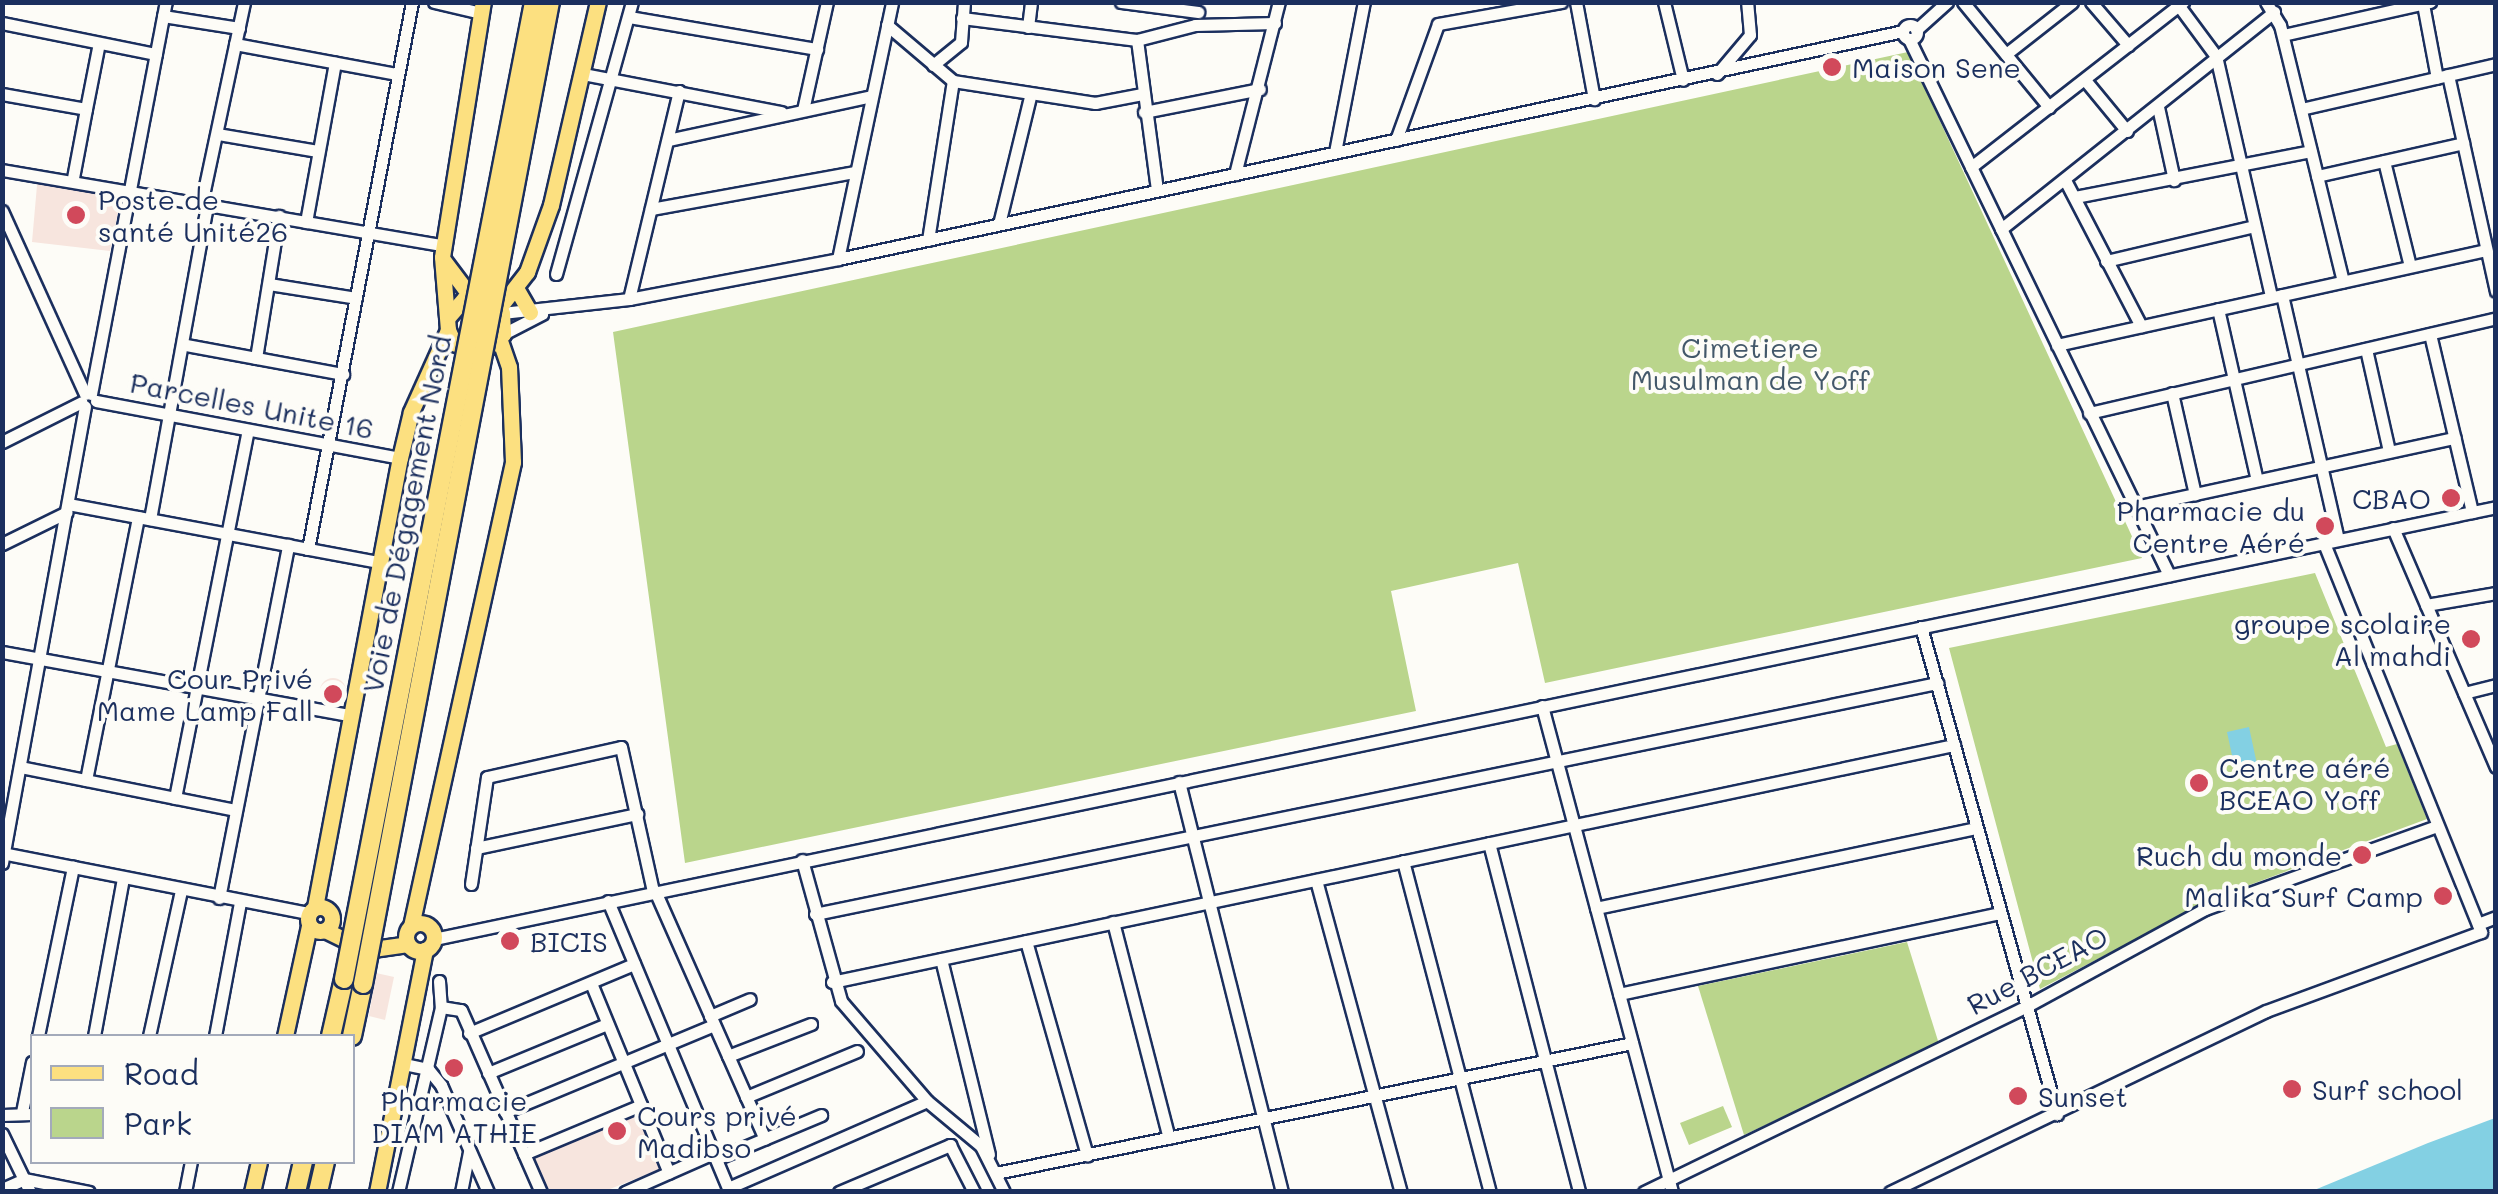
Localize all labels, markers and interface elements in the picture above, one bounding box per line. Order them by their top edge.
place label: Maison Sene [1852,50,2021,84]
marker: Maison Sene [1821,56,1843,78]
place label: Poste de santé Unité26 [98,182,288,248]
marker: Poste de santé Unité26 [63,202,89,228]
park label: Cimetiere Musulman de Yoff [1631,330,1869,396]
street label: Voie de Dégagement Nord [355,332,457,696]
street label: Parcelles Unite 16 [127,365,377,445]
place label: CBAO [2352,481,2431,515]
marker: CBAO [2440,487,2462,509]
place label: Pharmacie du Centre Aéré [2116,493,2305,559]
marker: Pharmacie du Centre Aéré [2314,515,2336,537]
place label: groupe scolaire Al mahdi [2234,606,2451,672]
marker: groupe scolaire Al mahdi [2460,628,2482,650]
place label: Cour Privé Mame Lamp Fall [97,661,313,727]
marker: Cour Privé Mame Lamp Fall [322,683,344,705]
place label: Centre aéré BCEAO Yoff [2219,750,2391,816]
marker: Centre aéré BCEAO Yoff [2188,772,2210,794]
place label: Ruch du monde [2136,838,2342,872]
marker: Ruch du monde [2351,844,2373,866]
place label: Malika Surf Camp [2184,879,2423,913]
marker: Malika Surf Camp [2432,885,2454,907]
street label: Rue BCEAO [1961,919,2113,1021]
place label: BICIS [530,924,608,958]
marker: BICIS [499,930,521,952]
legend [30,1034,355,1164]
text: Road [124,1053,199,1093]
marker: Pharmacie DIAM ATHIE [443,1057,465,1079]
place label: Surf school [2312,1072,2463,1106]
marker: Surf school [2281,1078,2303,1100]
place label: Sunset [2038,1079,2128,1113]
place label: Pharmacie DIAM ATHIE [371,1083,537,1149]
marker: Sunset [2007,1085,2029,1107]
place label: Cours privé Madibso [637,1098,797,1164]
text: Park [124,1103,192,1143]
marker: Cours privé Madibso [606,1120,628,1142]

